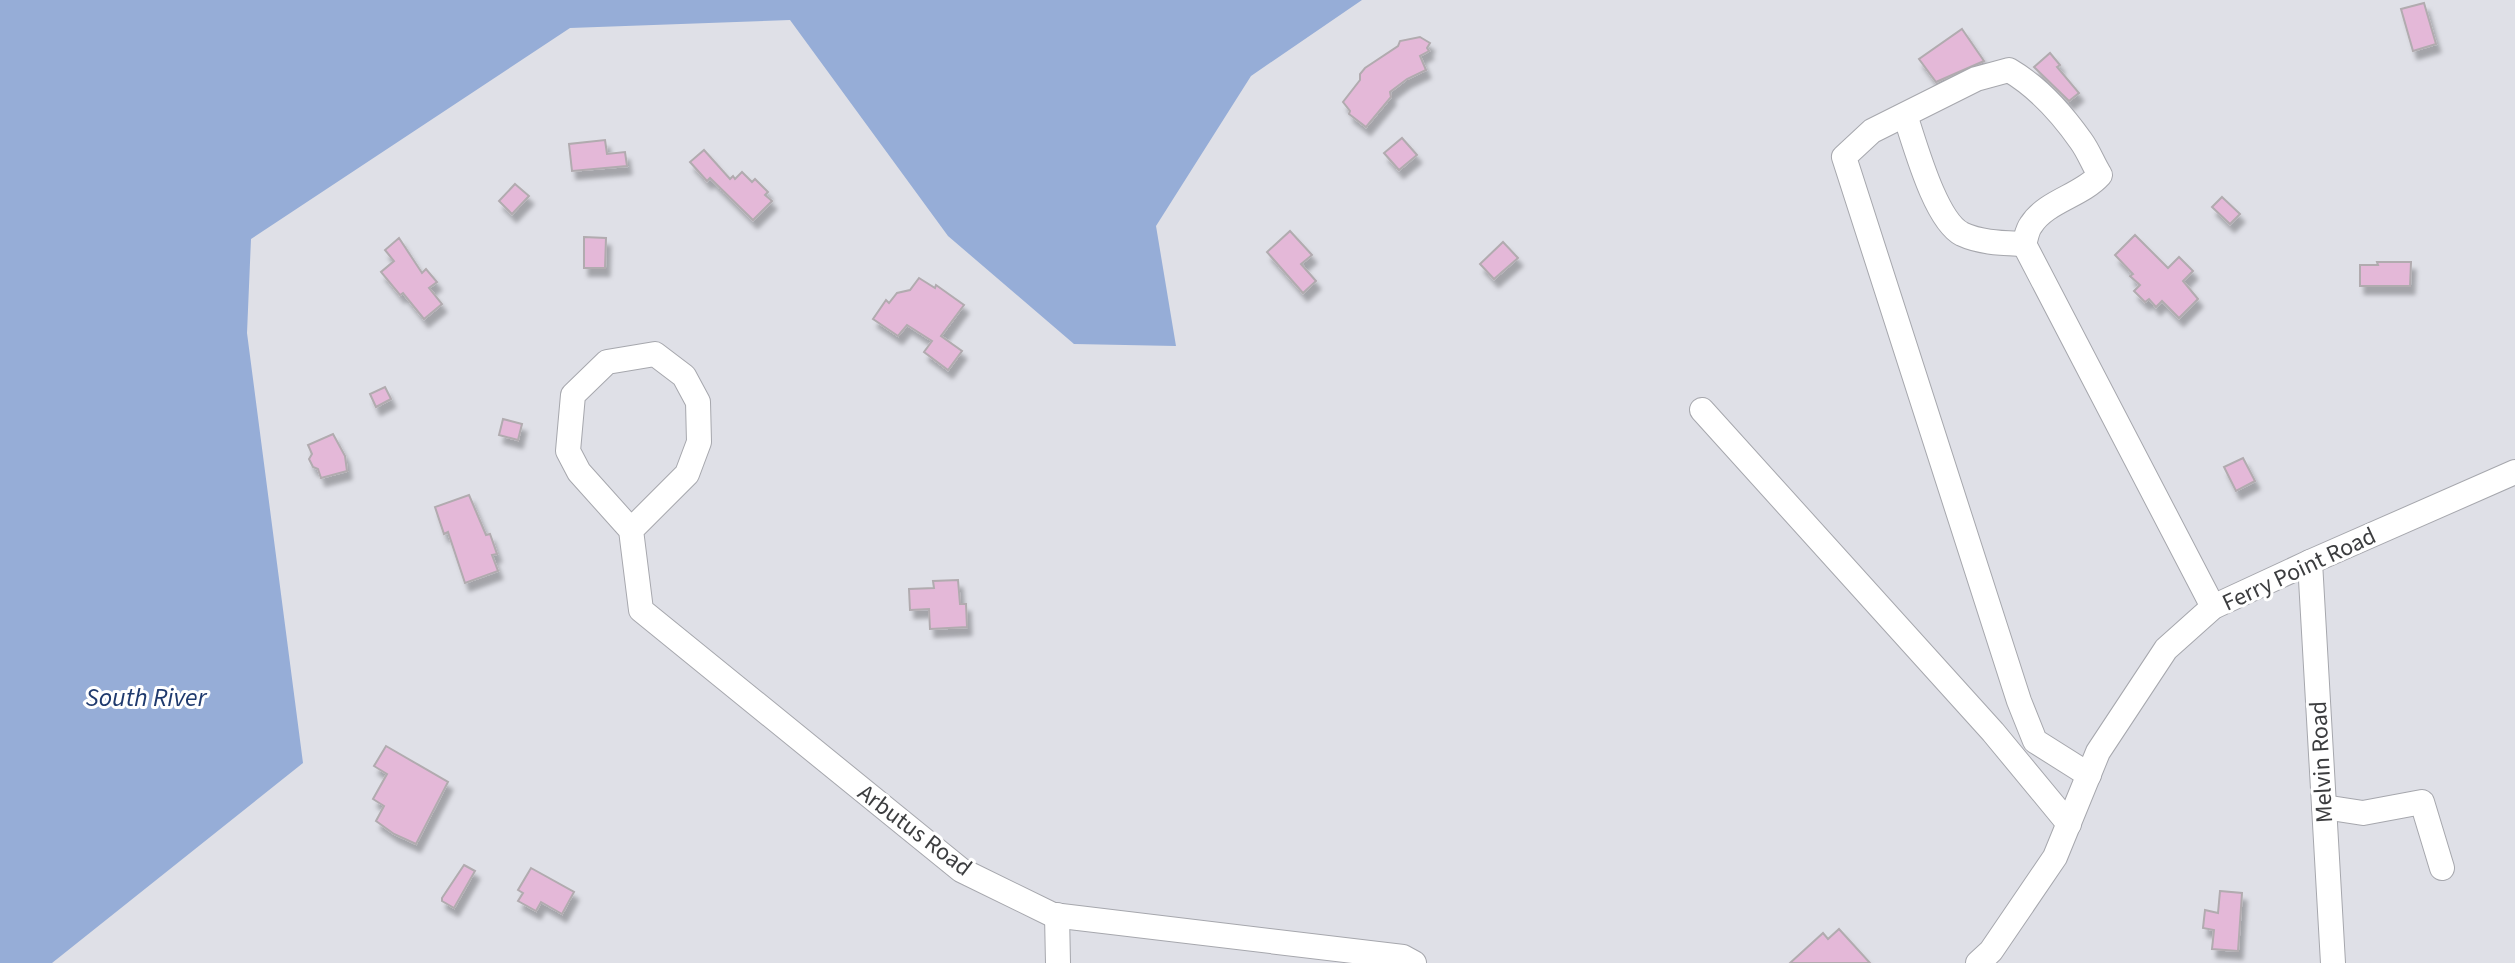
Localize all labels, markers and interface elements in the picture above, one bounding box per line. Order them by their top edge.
street label: Ferry Point Road [2217,518,2382,620]
water label: South River [86,679,208,716]
street label: Melvin Road [2301,700,2342,824]
street label: Arbutus Road [850,776,979,885]

